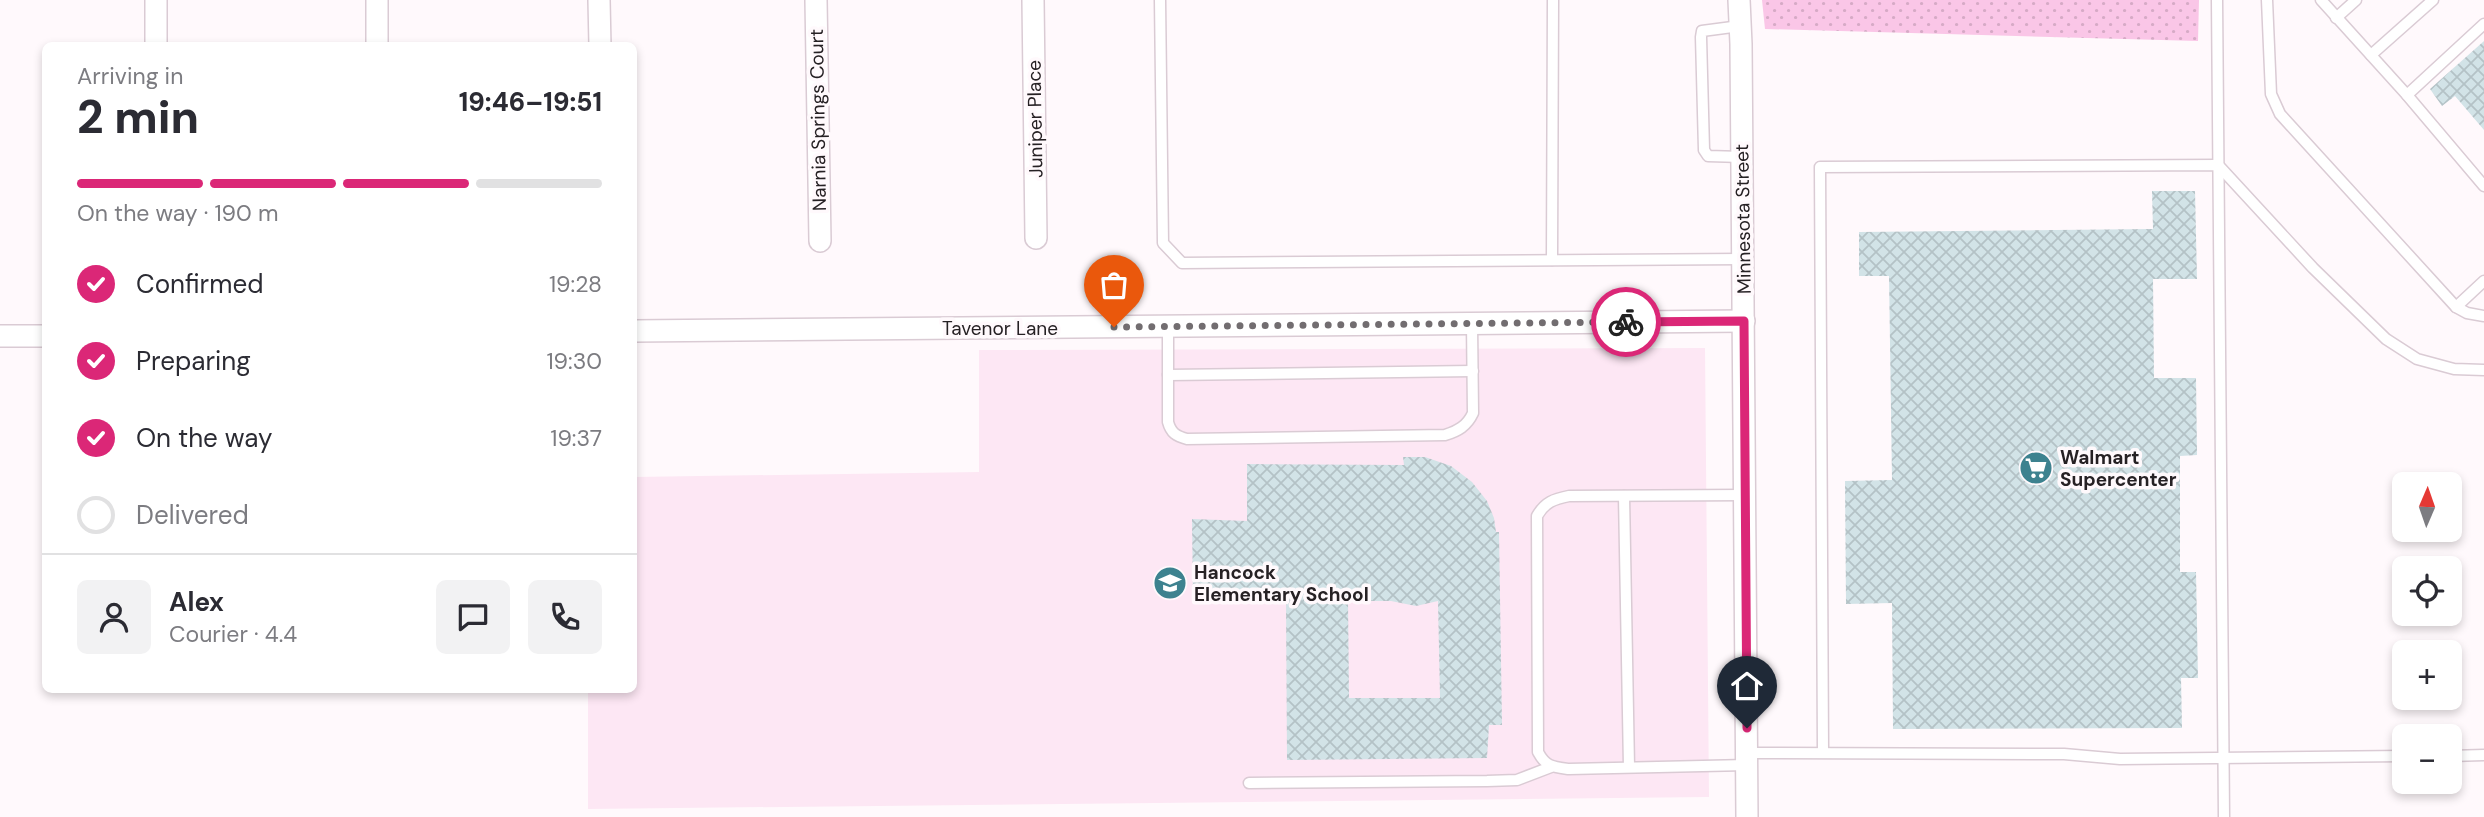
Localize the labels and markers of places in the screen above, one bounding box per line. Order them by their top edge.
pin [1084,255,1144,327]
place label: Walmart Supercenter [2060,445,2177,492]
supermarket icon: Walmart Supercenter [2017,449,2055,487]
place label: Hancock Elementary School [1194,560,1369,607]
school or university icon: Hancock Elementary School [1151,564,1189,602]
pin [1717,656,1777,728]

